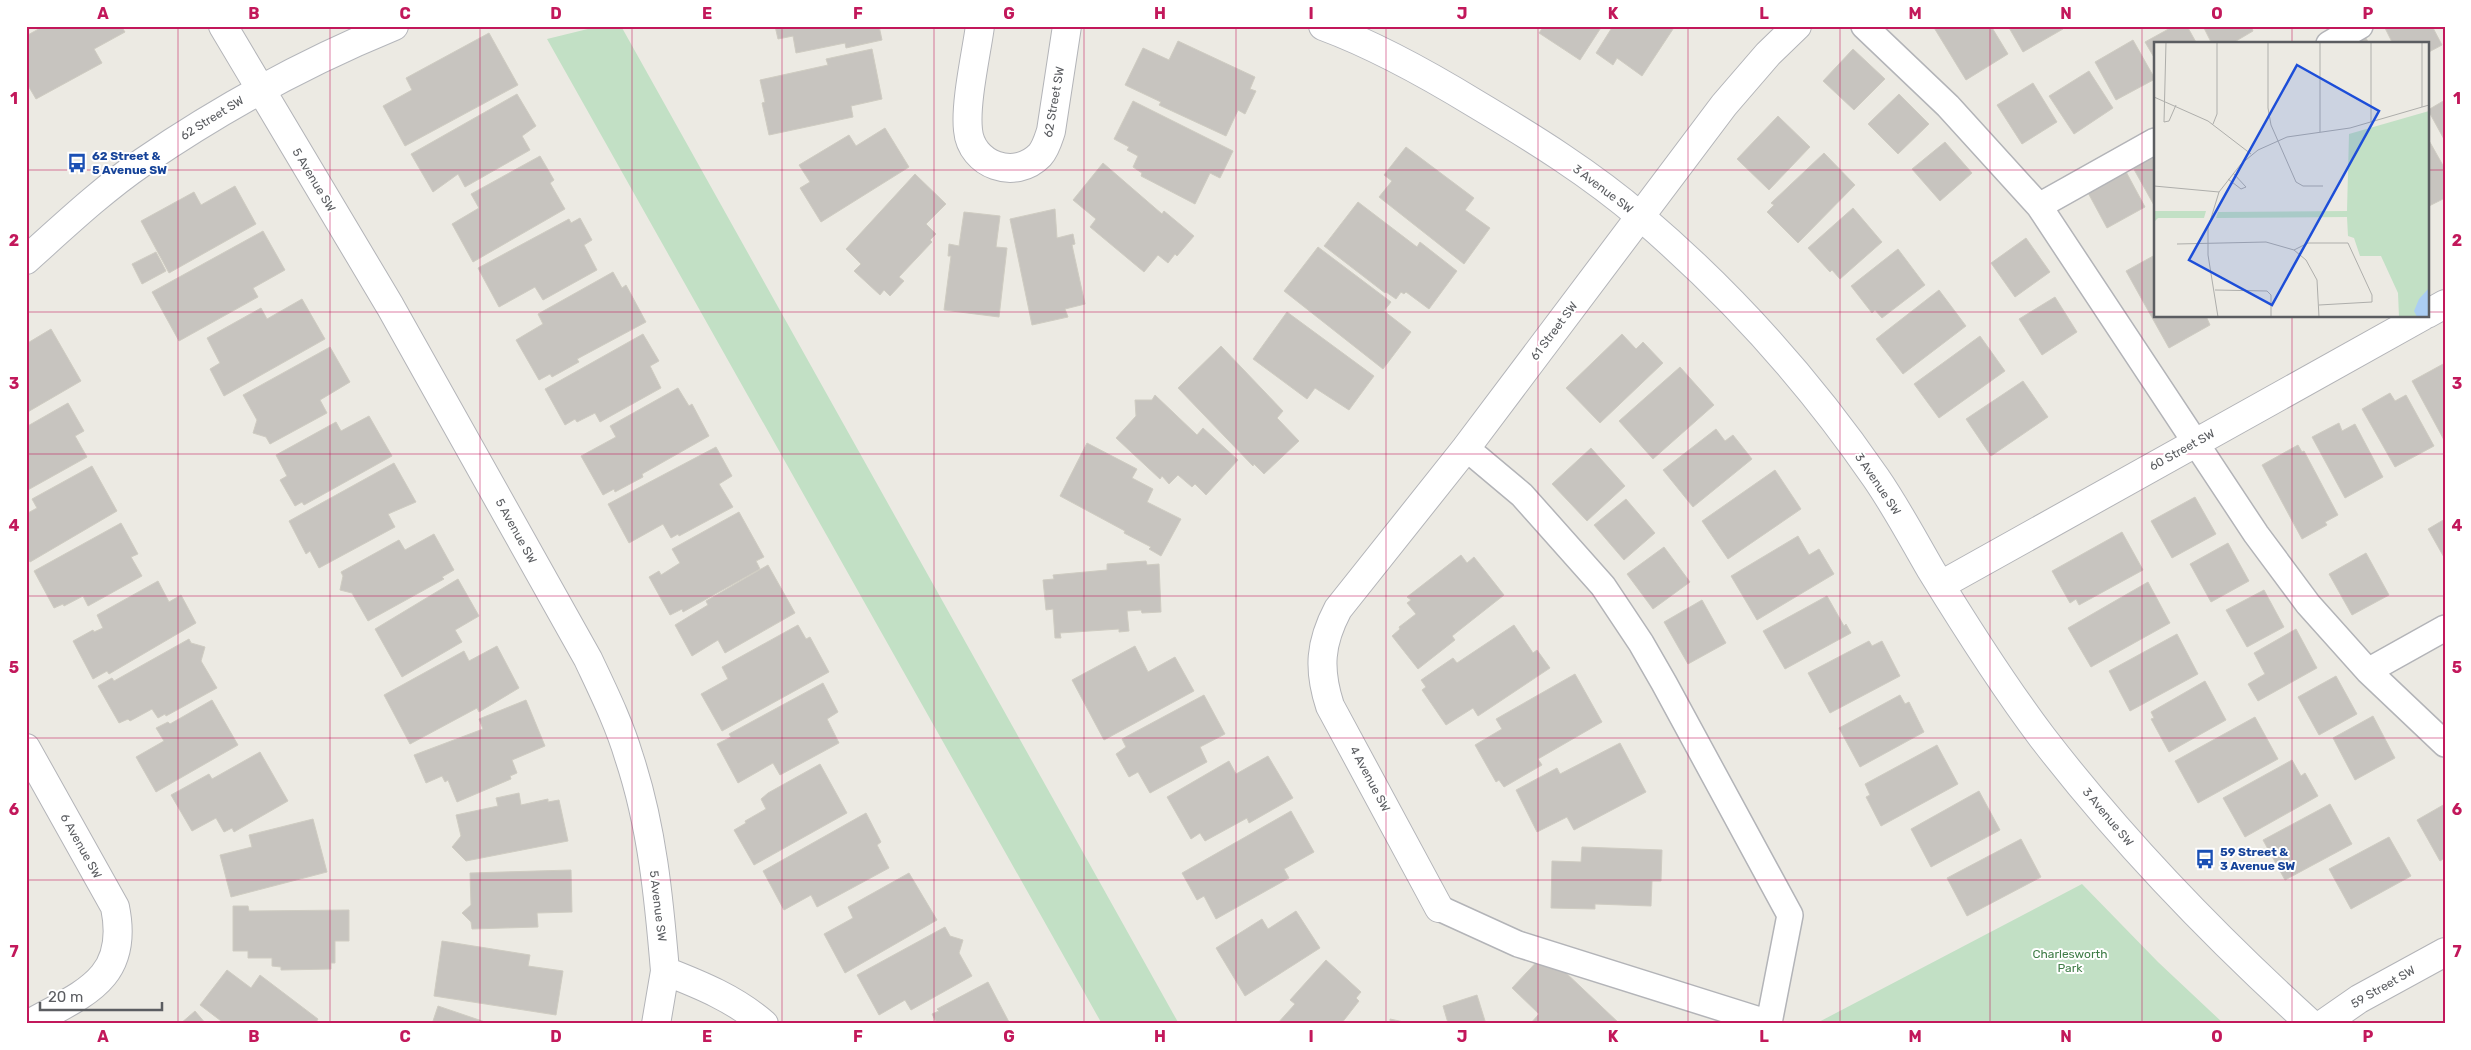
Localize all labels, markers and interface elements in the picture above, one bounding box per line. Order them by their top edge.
text: A [97,4,109,23]
text: B [248,4,260,23]
text: C [399,4,411,23]
text: D [550,4,562,23]
text: E [702,4,712,23]
text: F [853,4,863,23]
text: G [1003,4,1015,23]
text: H [1154,4,1166,23]
text: I [1308,4,1314,23]
text: J [1457,4,1467,23]
text: K [1608,4,1619,23]
text: L [1759,4,1769,23]
text: M [1908,4,1922,23]
text: N [2060,4,2072,23]
text: O [2211,4,2223,23]
text: P [2363,4,2374,23]
inset map [2154,42,2428,318]
street label: 62 Street SW [1041,65,1067,139]
text: 1 [10,89,18,108]
text: 1 [2453,89,2461,108]
street label: 62 Street SW [178,93,246,143]
street label: 5 Avenue SW [290,146,339,215]
place label: 62 Street & 5 Avenue SW [92,149,167,177]
bus stop icon: 62 Street & 5 Avenue SW [66,152,88,174]
street label: 3 Avenue SW [1570,162,1636,216]
text: 2 [9,231,19,250]
text: 2 [2452,231,2462,250]
street label: 61 Street SW [1527,299,1581,363]
text: 3 [9,374,19,393]
text: 3 [2452,374,2462,393]
street label: 60 Street SW [2147,426,2217,474]
street label: 3 Avenue SW [1852,450,1904,518]
street label: 5 Avenue SW [493,496,540,566]
text: 4 [9,516,20,535]
text: 4 [2452,516,2463,535]
text: 5 [9,658,19,677]
text: 5 [2452,658,2462,677]
street label: 4 Avenue SW [1347,744,1393,814]
street label: 3 Avenue SW [2080,785,2137,849]
text: 6 [9,800,19,819]
text: 6 [2452,800,2462,819]
street label: 6 Avenue SW [57,811,105,881]
place label: 59 Street & 3 Avenue SW [2220,845,2295,873]
bus stop icon: 59 Street & 3 Avenue SW [2194,848,2216,870]
street label: 5 Avenue SW [647,870,669,943]
text: 7 [9,942,19,961]
text: 7 [2452,942,2462,961]
park label: Charlesworth Park [2033,947,2107,975]
street label: 59 Street SW [2348,963,2418,1011]
scale bar [40,980,162,1012]
text: 20 m [48,988,83,1006]
text: A [97,1027,109,1046]
text: B [248,1027,260,1046]
text: C [399,1027,411,1046]
text: D [550,1027,562,1046]
text: E [702,1027,712,1046]
text: F [853,1027,863,1046]
text: G [1003,1027,1015,1046]
text: H [1154,1027,1166,1046]
text: I [1308,1027,1314,1046]
text: J [1457,1027,1467,1046]
text: K [1608,1027,1619,1046]
text: L [1759,1027,1769,1046]
text: M [1908,1027,1922,1046]
text: N [2060,1027,2072,1046]
text: O [2211,1027,2223,1046]
text: P [2363,1027,2374,1046]

